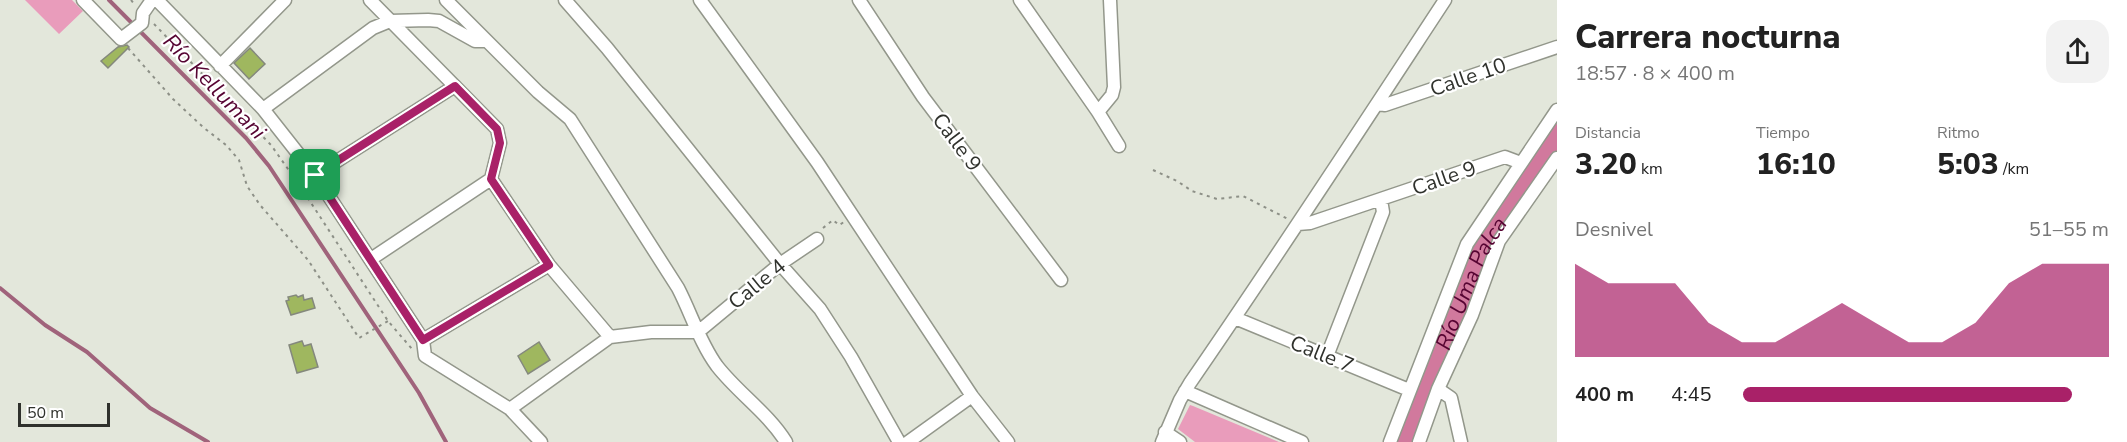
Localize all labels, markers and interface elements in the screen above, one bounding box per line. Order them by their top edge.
text: Carrera nocturna [1575,15,1841,60]
button: share [2046,20,2109,83]
water label: Río Kellumani [156,27,273,147]
street label: Calle 10 [1426,51,1510,103]
text: 18:57 · 8 × 400 m [1575,60,1735,87]
street label: Calle 9 [926,107,988,177]
text: Distancia [1575,122,1641,144]
text: Tiempo [1756,122,1810,144]
text: Ritmo [1937,122,1980,144]
text: 3.20 [1575,144,1637,185]
text: 16:10 [1756,144,1836,185]
text: 5:03 [1937,144,1999,185]
pin [289,149,340,200]
street label: Calle 9 [1408,154,1480,202]
icon: arrive [298,158,331,191]
text: km [1637,158,1663,180]
text: /km [1999,158,2029,180]
water label: Río Uma Palca [1429,211,1514,354]
text: Desnivel [1575,216,1653,243]
text: 51–55 m [2029,216,2109,243]
street label: Calle 4 [722,252,792,316]
street label: Calle 7 [1286,329,1358,379]
text: 400 m [1575,381,1634,408]
text: 4:45 [1671,381,1712,408]
scale bar [18,400,110,428]
text: 50 m [27,402,64,424]

